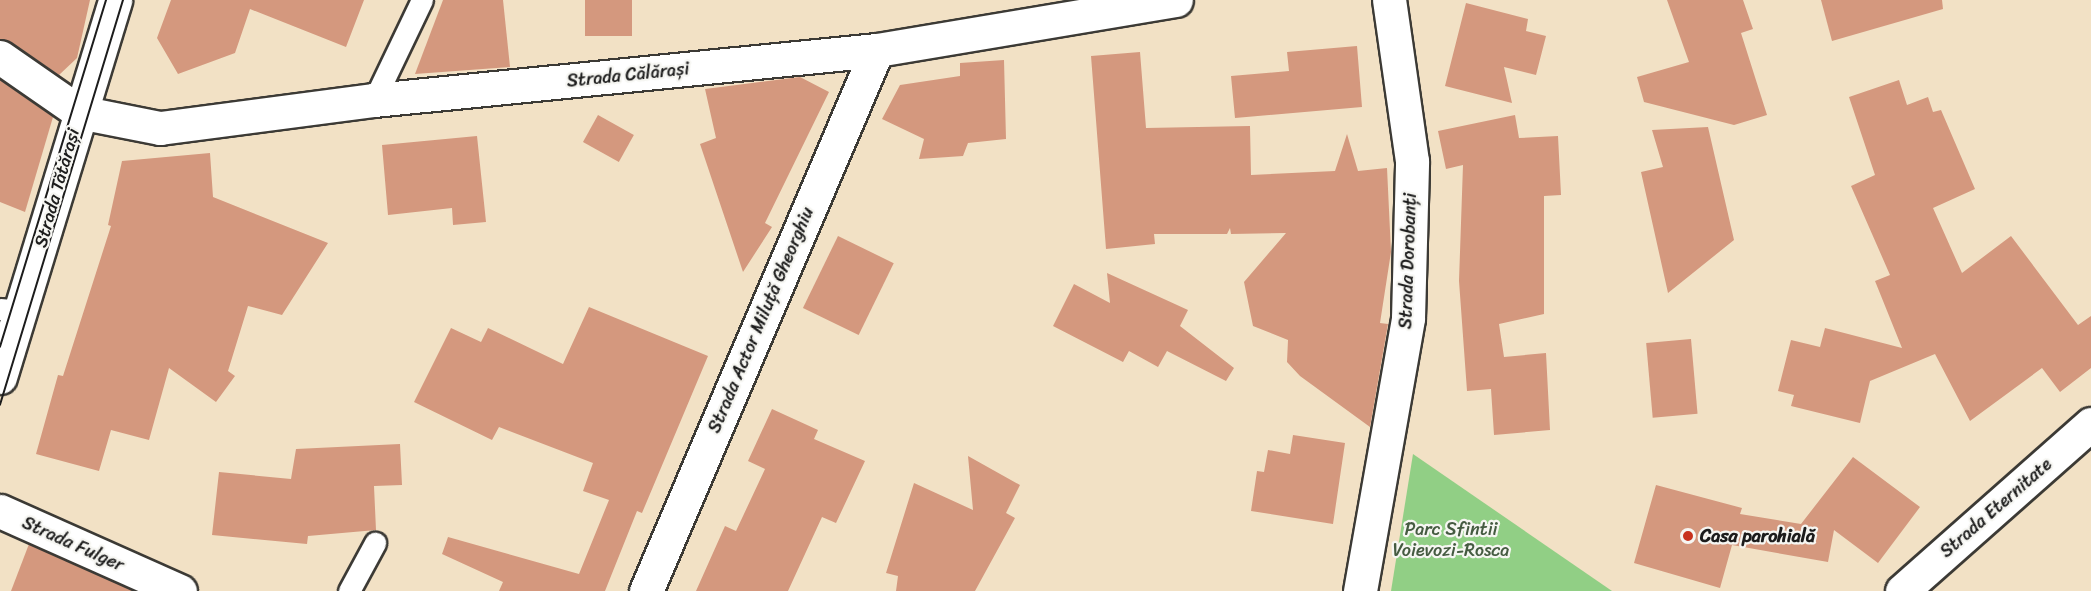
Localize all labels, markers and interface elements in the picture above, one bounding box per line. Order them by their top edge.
street label: Strada Călărași [566,58,690,92]
street label: Strada Tătărași [30,126,84,250]
street label: Strada Dorobanți [1395,192,1421,330]
street label: Strada Actor Miluță Gheorghiu [703,203,819,437]
street label: Strada Eternitate [1935,453,2057,563]
street label: Strada Fulger [19,512,127,576]
park label: Parc Sfintii Voievozi-Rosca [1393,519,1509,562]
place label: Casa parohială [1700,525,1815,547]
marker: Casa parohială [1681,529,1695,543]

